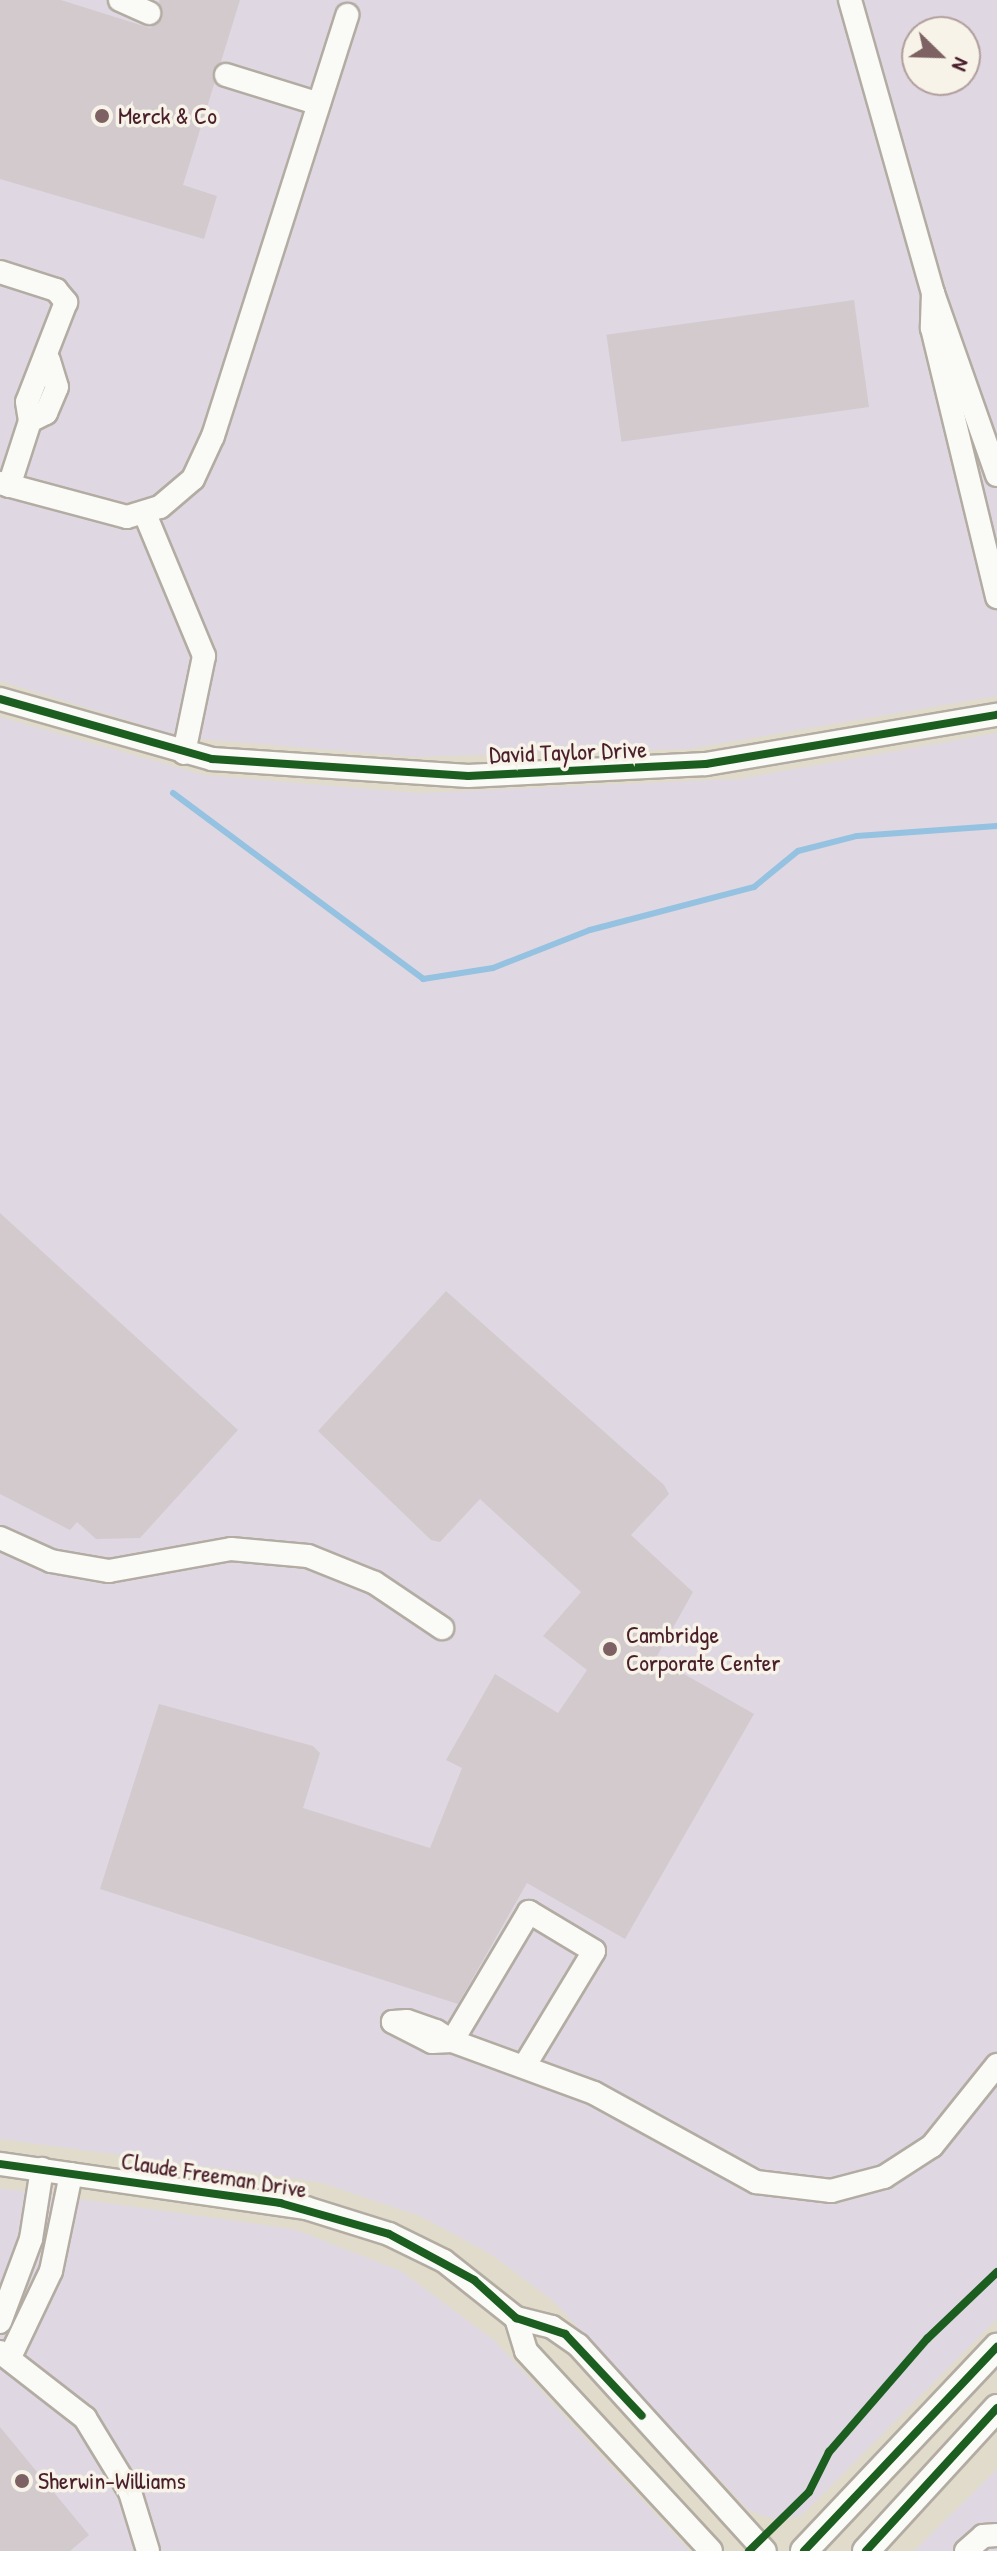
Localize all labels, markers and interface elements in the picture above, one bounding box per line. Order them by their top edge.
north arrow [901,16,981,96]
text: N [945,53,977,76]
place label: Merck & Co [118,102,217,130]
marker: Merck & Co [93,107,111,125]
street label: David Taylor Drive [489,735,647,769]
place label: Cambridge Corporate Center [626,1621,781,1677]
marker: Cambridge Corporate Center [601,1640,619,1658]
street label: Claude Freeman Drive [119,2146,309,2204]
place label: Sherwin-Williams [38,2467,186,2495]
marker: Sherwin-Williams [13,2472,31,2490]

